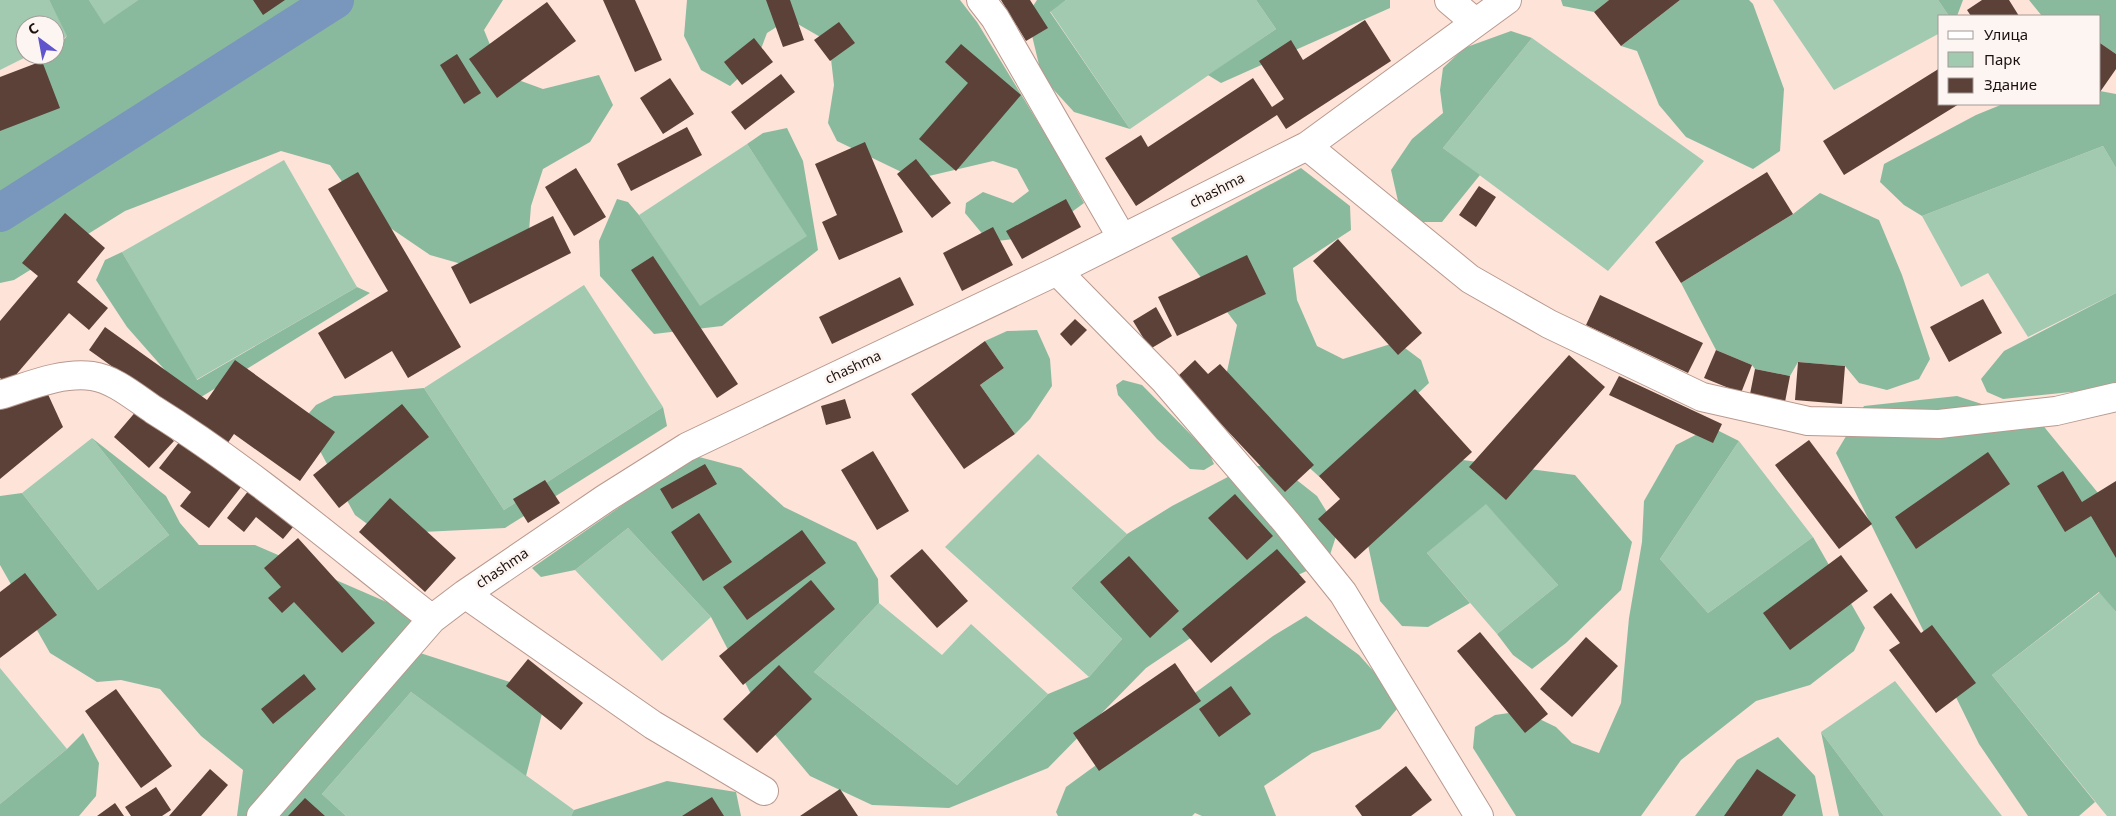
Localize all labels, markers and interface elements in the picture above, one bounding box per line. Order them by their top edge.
north arrow [15,15,65,65]
legend [1938,15,2101,105]
text: С [24,18,42,39]
text: Улица [1984,24,2028,44]
text: Парк [1984,49,2020,69]
text: Здание [1984,74,2037,94]
street label: сhashma [1186,168,1248,212]
street label: сhashma [822,345,884,388]
street label: сhashma [472,543,532,592]

